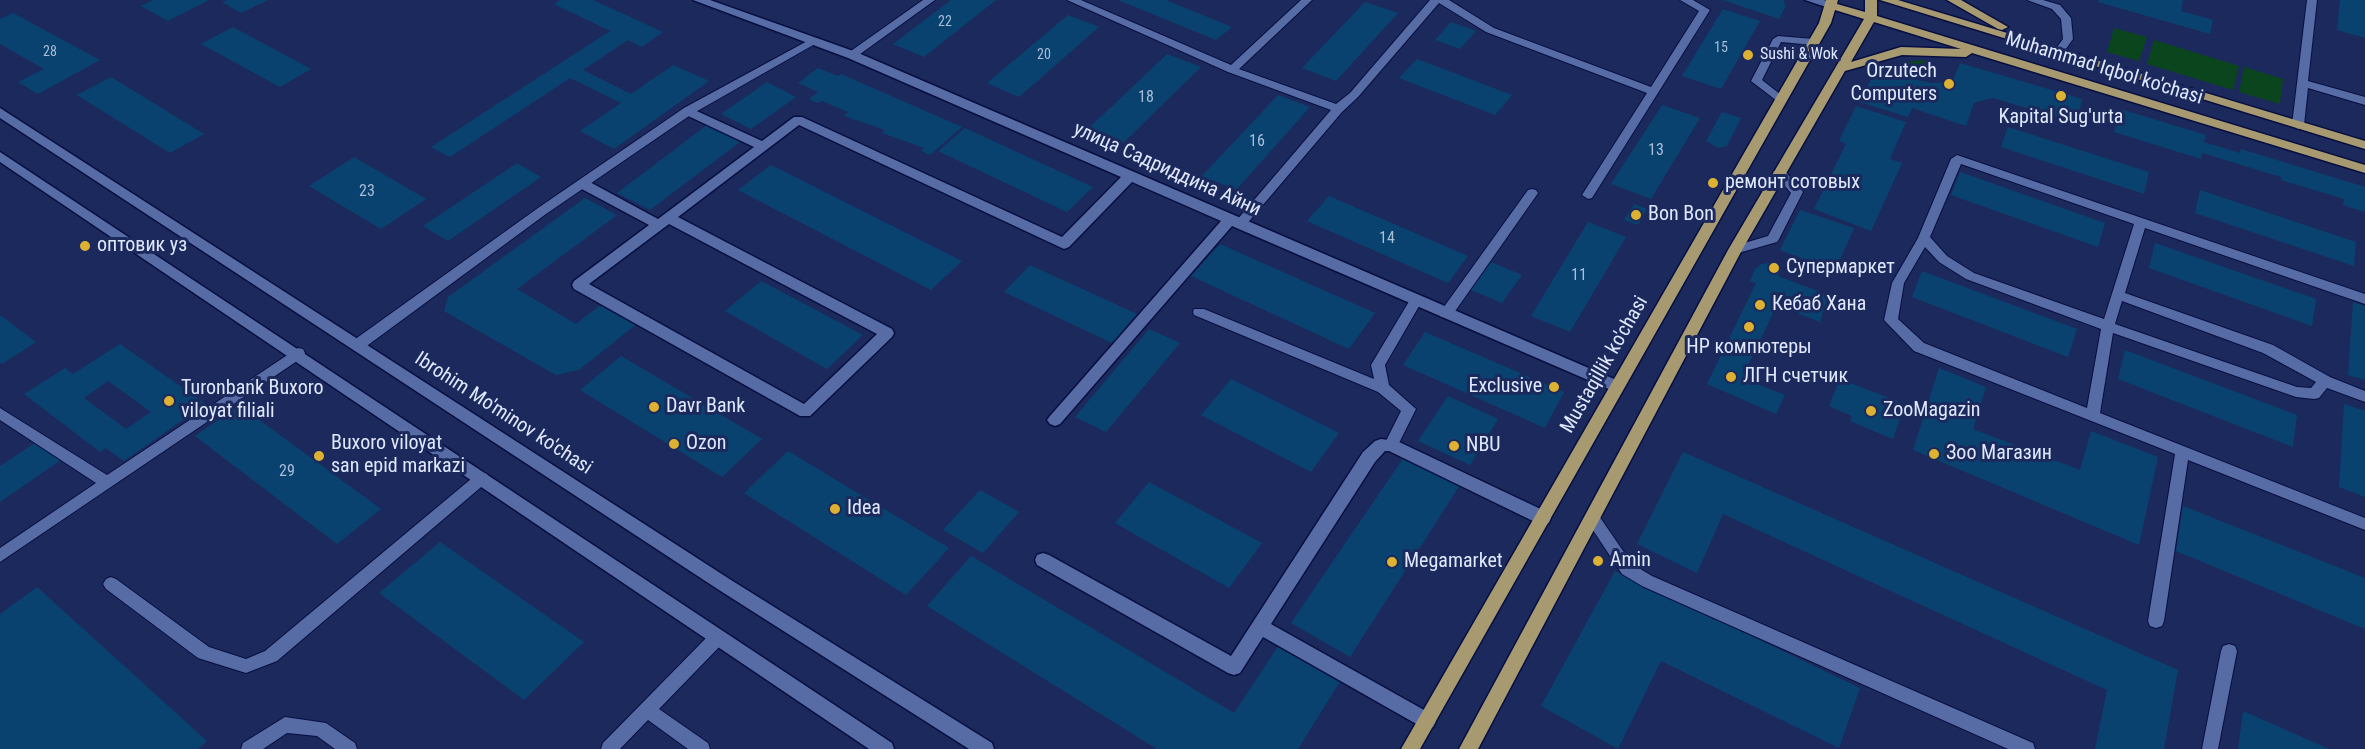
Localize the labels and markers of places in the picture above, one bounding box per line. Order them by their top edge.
place label: Sushi & Wok [1760,45,1838,65]
marker: Sushi & Wok [1741,48,1755,62]
place label: Orzutech Computers [1851,60,1937,107]
marker: Orzutech Computers [1942,77,1956,91]
marker: Kapital Sug'urta [2054,89,2068,103]
place label: Kapital Sug'urta [1999,106,2123,130]
place label: ремонт сотовых [1725,171,1860,195]
marker: ремонт сотовых [1706,176,1720,190]
place label: Bon Bon [1648,203,1714,227]
marker: Bon Bon [1629,208,1643,222]
place label: оптовик уз [97,234,187,258]
marker: оптовик уз [78,239,92,253]
place label: Супермаркет [1786,256,1895,280]
marker: Супермаркет [1767,261,1781,275]
place label: Кебаб Хана [1772,293,1866,317]
marker: Кебаб Хана [1753,298,1767,312]
marker: HP компютеры [1742,320,1756,334]
place label: HP компютеры [1686,336,1812,360]
place label: ЛГН счетчик [1743,365,1848,389]
marker: ЛГН счетчик [1724,370,1738,384]
place label: Exclusive [1468,375,1542,399]
place label: Turonbank Buxoro viloyat filiali [181,377,324,424]
marker: Exclusive [1547,380,1561,394]
marker: Turonbank Buxoro viloyat filiali [162,394,176,408]
place label: Davr Bank [666,395,745,419]
place label: ZooMagazin [1883,399,1981,423]
marker: Davr Bank [647,400,661,414]
marker: ZooMagazin [1864,404,1878,418]
place label: Buxoro viloyat san epid markazi [331,432,465,479]
place label: Ozon [686,432,726,456]
place label: NBU [1466,434,1501,458]
marker: Ozon [667,437,681,451]
marker: NBU [1447,439,1461,453]
place label: Зоо Магазин [1946,442,2052,466]
marker: Зоо Магазин [1927,447,1941,461]
marker: Buxoro viloyat san epid markazi [312,449,326,463]
place label: Idea [847,497,881,521]
marker: Idea [828,502,842,516]
place label: Amin [1610,549,1651,573]
place label: Megamarket [1404,550,1503,574]
marker: Amin [1591,554,1605,568]
marker: Megamarket [1385,555,1399,569]

